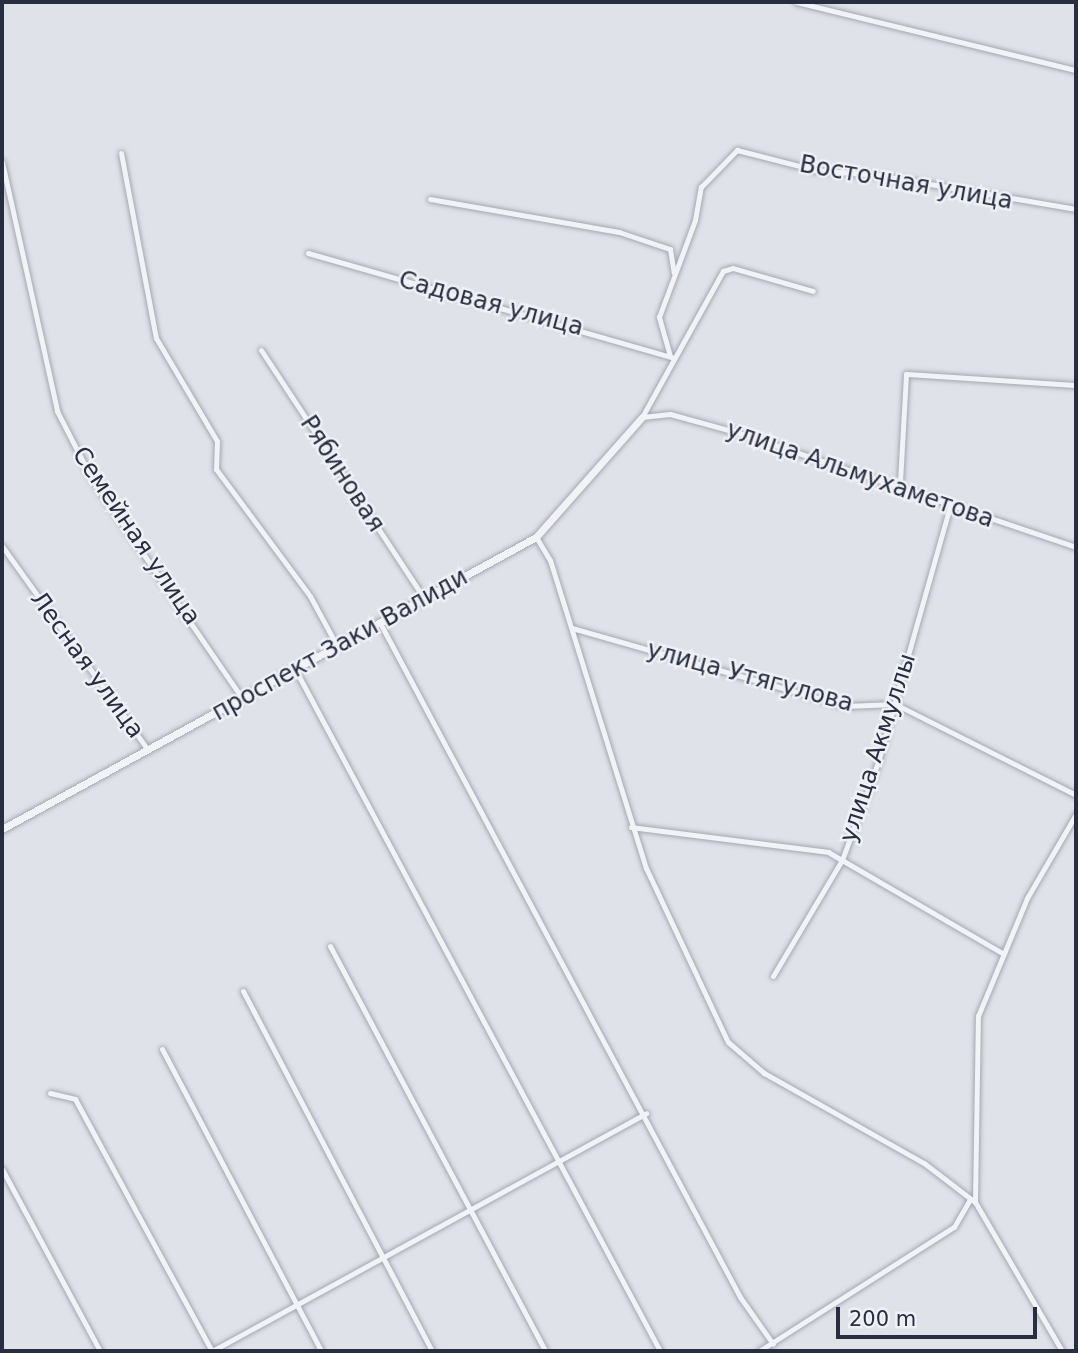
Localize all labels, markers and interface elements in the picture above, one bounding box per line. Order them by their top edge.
street label: Восточная улица [797,150,1015,216]
street label: Садовая улица [396,266,586,342]
street label: Рябиновая [294,410,390,538]
street label: улица Альмухаметова [722,416,998,534]
street label: Семейная улица [66,441,206,631]
street label: проспект Заки Валиди [207,563,473,727]
street label: Лесная улица [24,586,150,744]
street label: улица Утягулова [644,636,856,718]
street label: улица Акмуллы [834,650,922,846]
scale bar [840,1294,1041,1338]
text: 200 m [849,1307,916,1331]

